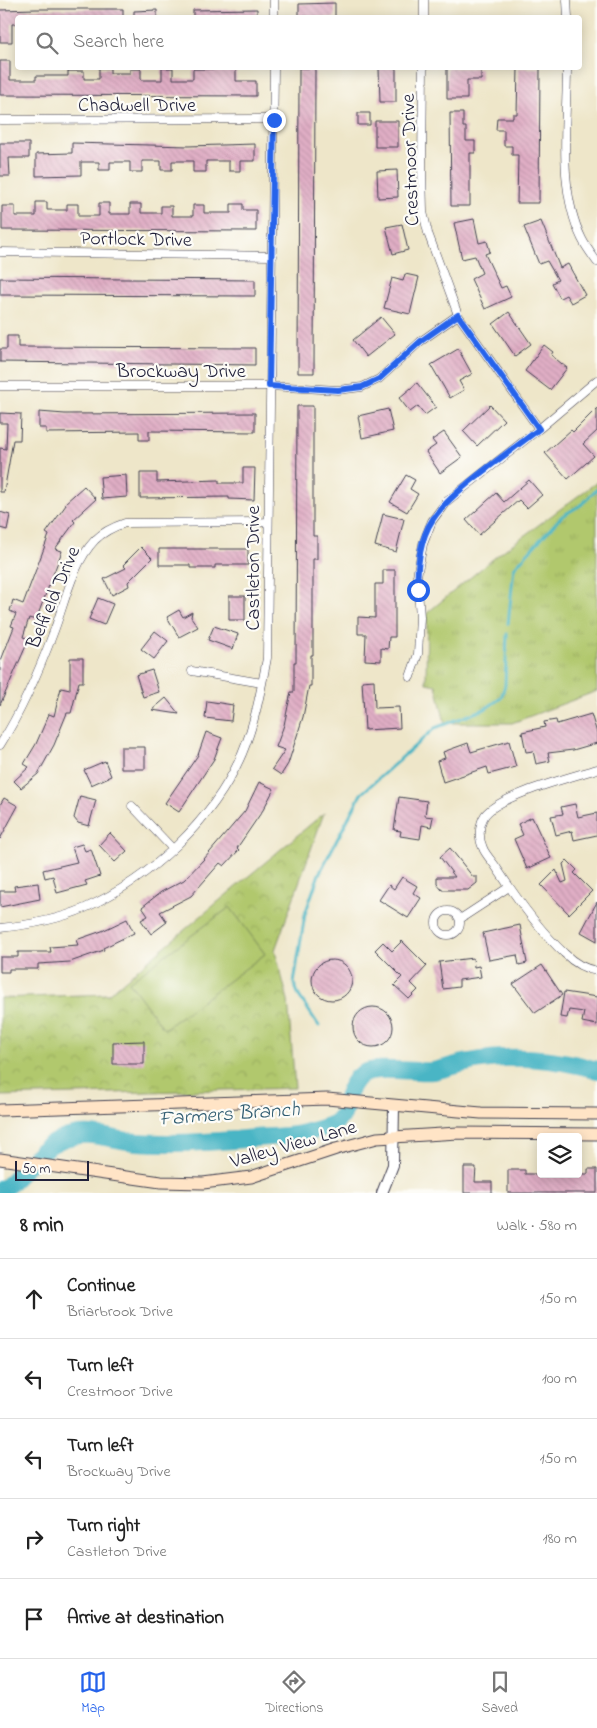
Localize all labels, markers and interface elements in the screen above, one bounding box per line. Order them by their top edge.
search box [15,15,582,70]
icon: search [33,29,61,57]
text: Search here [73,29,164,56]
street label: Chadwell Drive [78,92,196,121]
street label: Crestmoor Drive [395,93,428,227]
route end [263,109,286,132]
street label: Portlock Drive [80,225,192,256]
street label: Brockway Drive [115,358,246,387]
street label: Castleton Drive [240,506,269,630]
street label: Belfield Drive [19,542,89,655]
route start [407,579,430,602]
water label: Farmers Branch [158,1095,302,1135]
street label: Valley View Lane [226,1114,360,1178]
map controls [537,1133,582,1178]
button: layers [537,1133,582,1178]
scale bar [15,1158,89,1181]
text: 50 m [22,1159,50,1180]
text: 8 min [20,1211,64,1241]
text: Walk · 580 m [496,1214,577,1238]
text: Continue [67,1273,135,1300]
icon: ahead [20,1285,48,1313]
text: 150 m [539,1287,577,1311]
text: Briarbrook Drive [67,1300,173,1324]
text: Turn left [67,1353,134,1380]
icon: left [20,1365,48,1393]
text: 100 m [542,1367,577,1391]
text: Crestmoor Drive [67,1380,173,1404]
text: Turn left [67,1433,134,1460]
icon: left [20,1445,48,1473]
text: 150 m [539,1447,577,1471]
text: Brockway Drive [67,1460,171,1484]
text: Turn right [67,1513,140,1540]
icon: right [20,1525,48,1553]
text: 180 m [543,1527,577,1551]
text: Castleton Drive [67,1540,167,1564]
icon: arrive [20,1605,48,1633]
text: Arrive at destination [67,1605,224,1632]
tab: Map [79,1668,107,1719]
tab: Directions [265,1668,323,1719]
tab: Saved [481,1668,518,1719]

